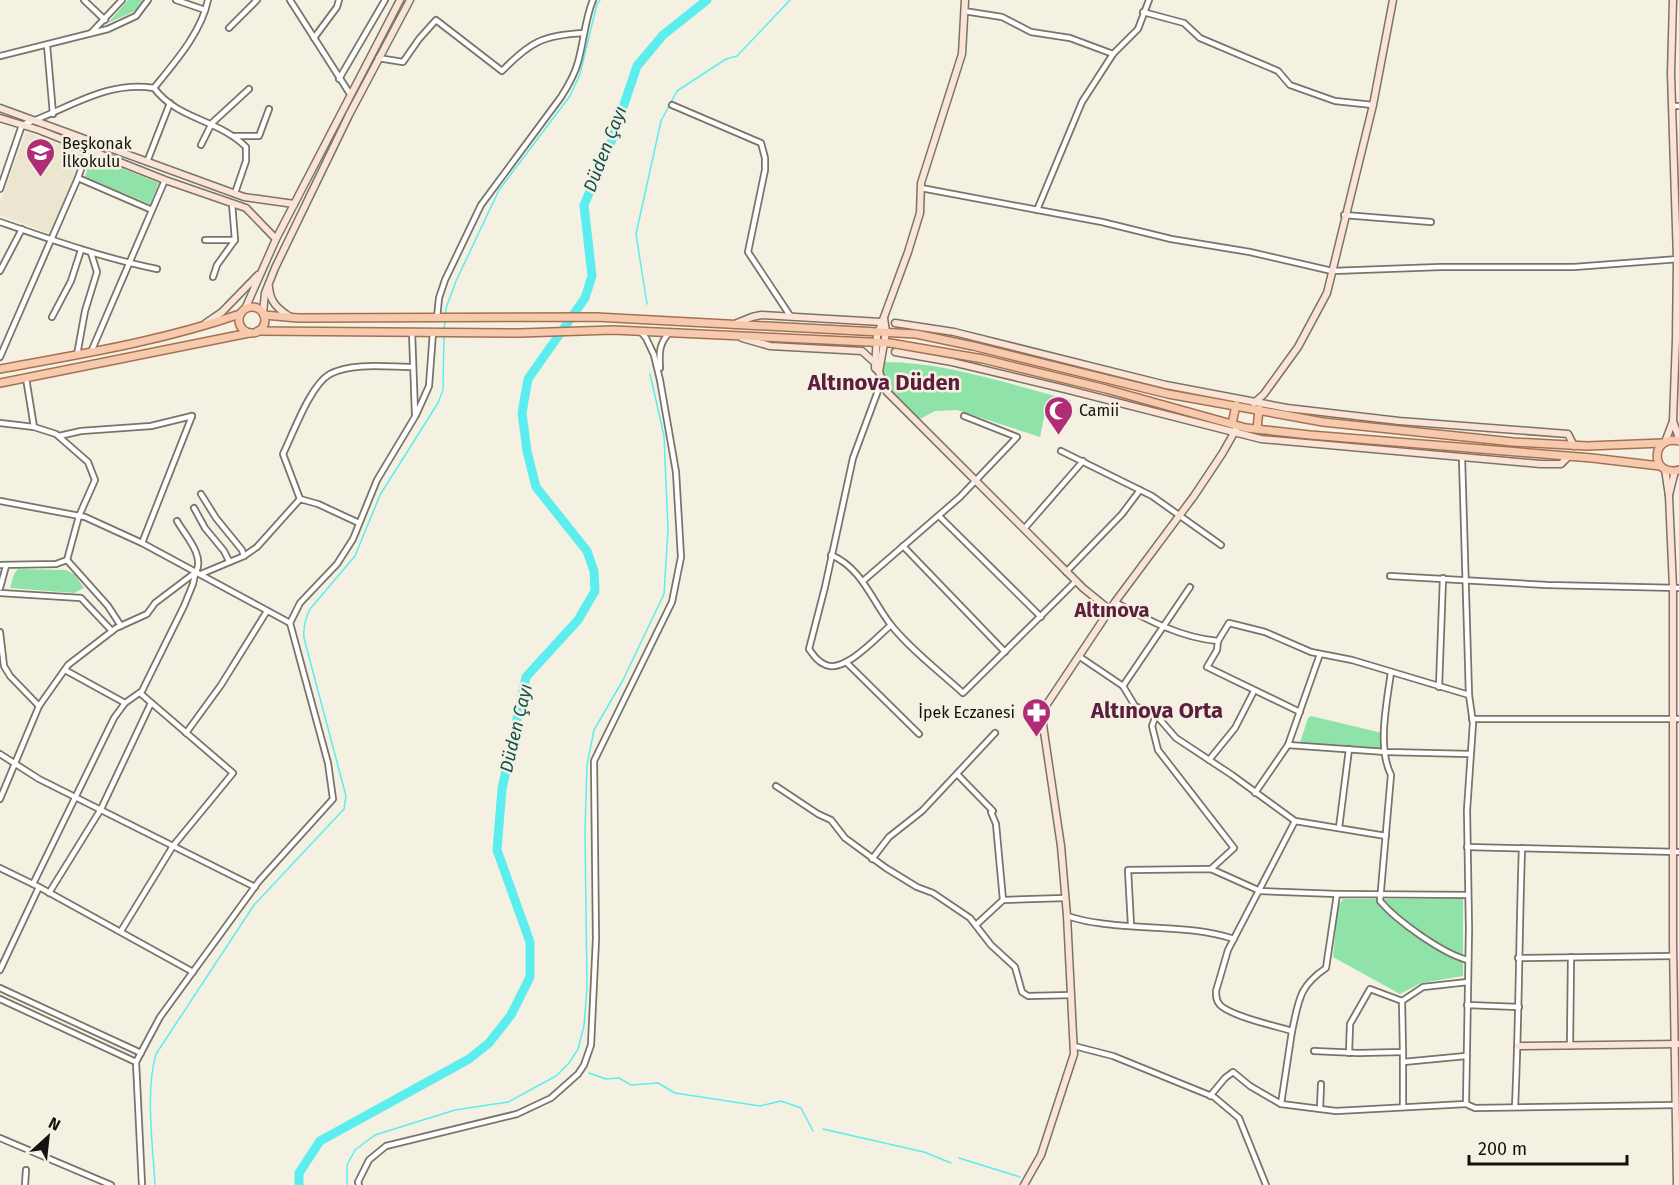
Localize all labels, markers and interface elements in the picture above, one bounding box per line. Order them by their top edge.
water label: Düden Çayı [579,103,631,195]
place label: Beşkonak İlkokulu [62,134,132,171]
school or university icon: Beşkonak İlkokulu [25,136,57,178]
district label: Altınova Düden [807,369,960,396]
mosque icon: Camii [1042,394,1074,436]
place label: Camii [1079,401,1119,420]
district label: Altınova [1074,598,1150,622]
water label: Düden Çayı [495,681,537,775]
pharmacy icon: İpek Eczanesi [1020,696,1052,738]
district label: Altınova Orta [1090,697,1223,724]
place label: İpek Eczanesi [918,702,1015,722]
north arrow [18,1107,78,1167]
text: N [46,1113,64,1135]
scale bar [1469,1128,1626,1166]
text: 200 m [1478,1138,1527,1160]

